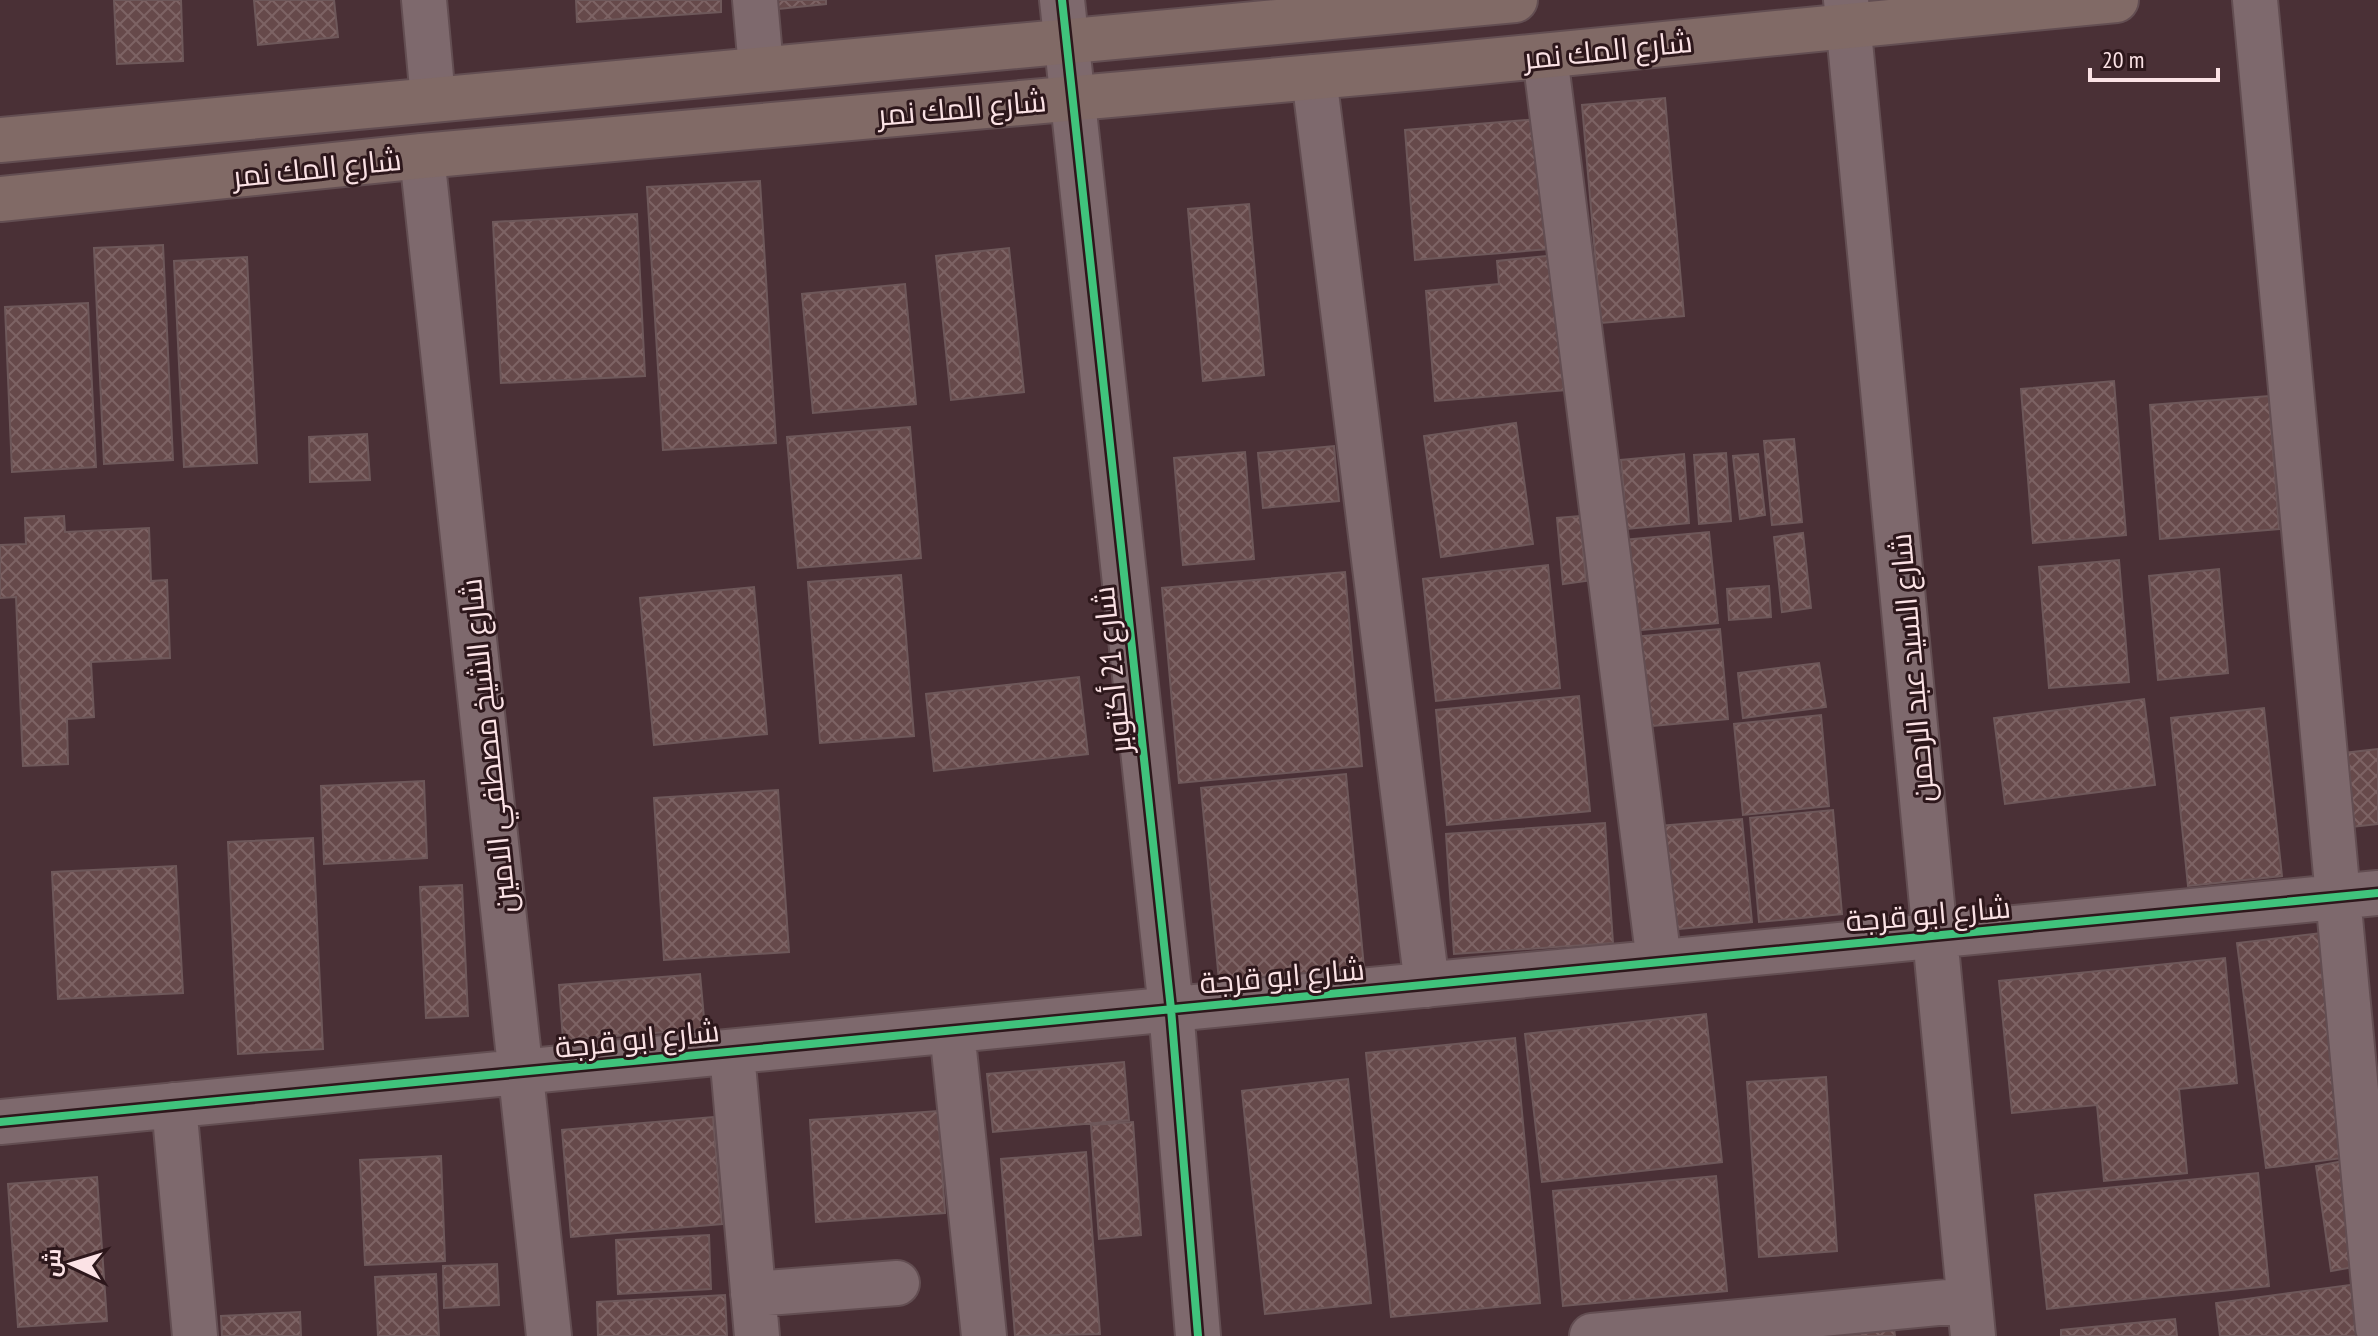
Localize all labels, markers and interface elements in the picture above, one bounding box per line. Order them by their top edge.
street label: شارع المك نمر [1520,21,1694,79]
scale bar [2090,32,2218,82]
text: 20 m [2102,44,2144,75]
street label: شارع المك نمر [874,80,1048,136]
street label: شارع المك نمر [229,139,403,197]
street label: شارع السيد عبد الرحمن [1880,532,1944,804]
street label: شارع الشيخ مصطفي الامين [450,576,529,915]
street label: شارع 21 أكتوبر [1083,584,1141,757]
street label: شارع ابو قرجة [1844,886,2012,942]
street label: شارع ابو قرجة [1198,948,1366,1004]
street label: شارع ابو قرجة [553,1010,722,1068]
north arrow [32,1224,112,1304]
text: ش [37,1248,67,1278]

